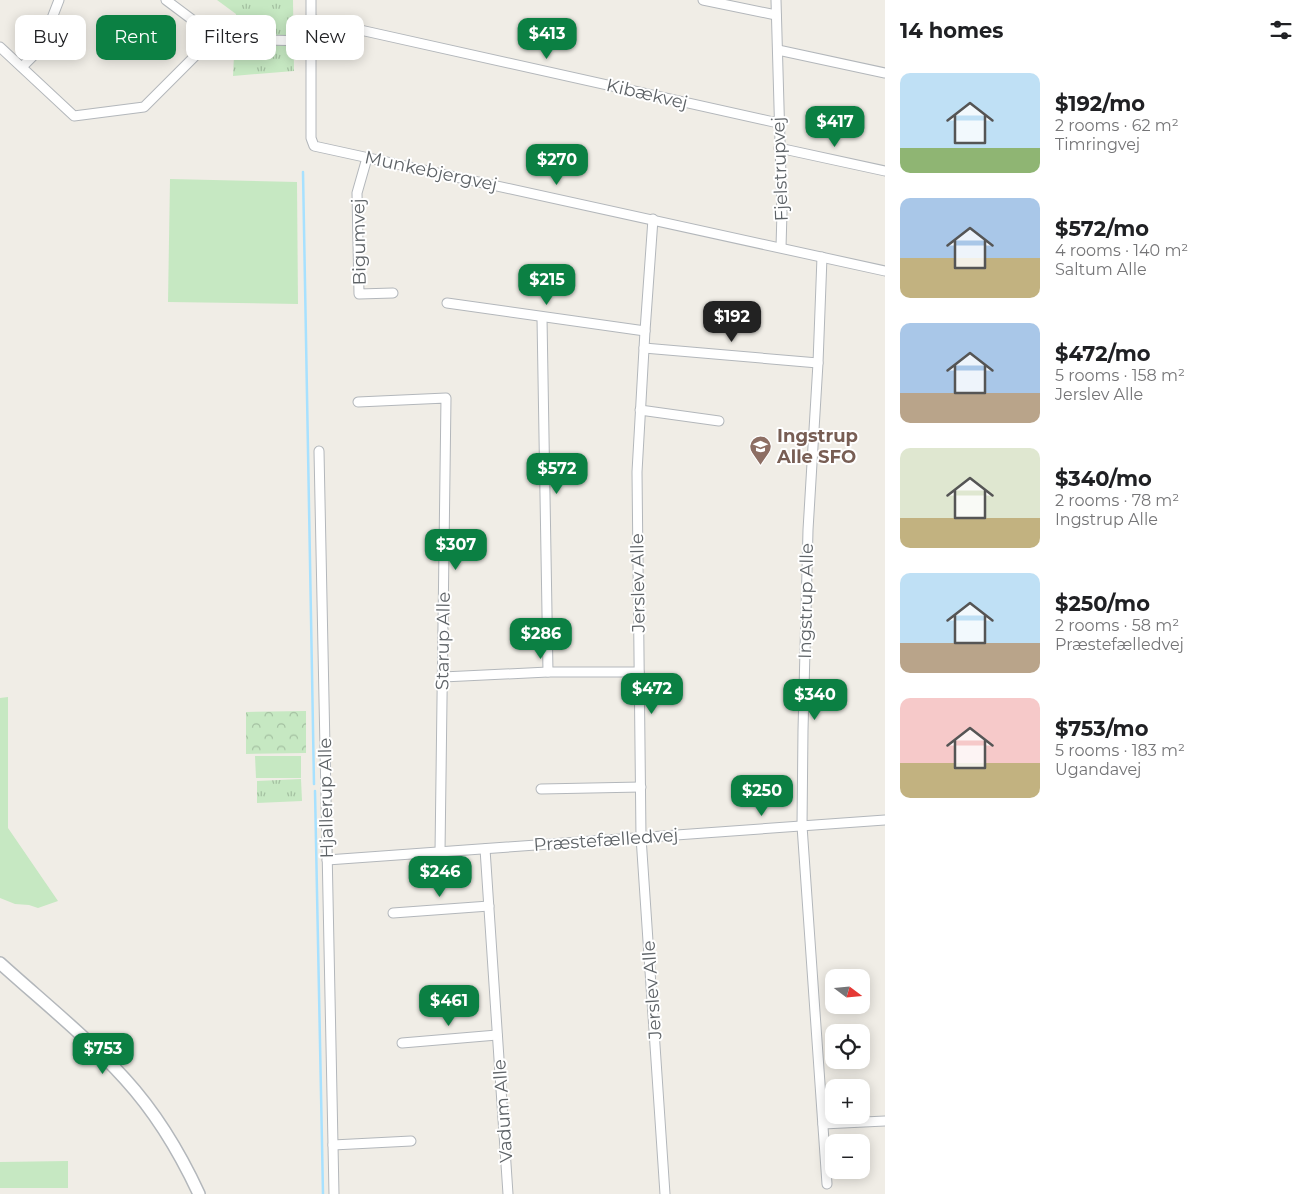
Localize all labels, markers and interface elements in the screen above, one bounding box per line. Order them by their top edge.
chip: Buy [15,15,86,60]
chip: Rent [96,15,176,60]
chip: Filters [186,15,276,60]
chip: New [286,15,364,60]
icon: filters [1267,16,1295,44]
pin: $413 [517,18,577,60]
text: 14 homes [900,18,1004,43]
text: $413 [529,24,565,43]
street label: Kibækvej [604,74,690,114]
text: $192/mo [1055,91,1145,116]
icon: home [940,93,1000,153]
pin: $417 [805,106,865,148]
text: $417 [816,112,854,131]
text: 2 rooms · 62 m² [1055,116,1179,135]
street label: Fjelstrupvej [767,117,793,221]
text: Timringvej [1055,135,1140,154]
pin: $270 [527,144,587,186]
street label: Munkebjergvej [363,146,499,196]
text: $270 [537,150,577,169]
street label: Bigumvej [347,198,371,286]
text: $572/mo [1055,216,1149,241]
icon: home [940,218,1000,278]
text: 4 rooms · 140 m² [1055,241,1188,260]
text: Saltum Alle [1055,260,1147,279]
pin: $215 [517,264,577,306]
text: $215 [529,270,565,289]
pin: $192 [702,300,762,343]
text: $192 [714,307,750,326]
text: $472/mo [1055,341,1151,366]
icon: home [940,343,1000,403]
text: 5 rooms · 158 m² [1055,366,1185,385]
text: Jerslev Alle [1055,385,1143,404]
place label: Ingstrup Alle SFO [776,425,858,468]
school or university icon: Ingstrup Alle SFO [749,434,773,465]
pin: $572 [527,452,587,495]
text: $572 [538,459,576,478]
text: $340/mo [1055,466,1152,491]
icon: home [940,468,1000,528]
text: 2 rooms · 78 m² [1055,491,1179,510]
text: Ingstrup Alle [1055,510,1158,529]
pin: $307 [426,528,486,571]
street label: Jerslev Alle [626,533,650,634]
text: $307 [436,535,476,554]
street label: Ingstrup Alle [794,543,818,659]
text: $250/mo [1055,591,1150,616]
street label: Starup Alle [431,592,455,690]
icon: home [940,593,1000,653]
text: 2 rooms · 58 m² [1055,616,1179,635]
pin: $286 [511,618,571,660]
text: $286 [521,624,561,643]
text: Præstefælledvej [1055,635,1184,654]
pin: $472 [622,672,682,715]
pin: $340 [785,678,845,721]
text: $472 [632,679,672,698]
text: $340 [794,685,836,704]
text: $753/mo [1055,716,1148,741]
icon: home [940,718,1000,778]
street label: Hjallerup Alle [314,737,338,859]
text: 5 rooms · 183 m² [1055,741,1185,760]
text: Ugandavej [1055,760,1141,779]
pin: $250 [732,774,792,817]
text: $250 [742,781,782,800]
street label: Præstefælledvej [533,824,679,856]
pin: $246 [410,856,470,898]
text: $246 [420,862,460,881]
street label: Jerslev Alle [638,940,667,1041]
north arrow [825,969,870,1014]
map controls [825,969,870,1179]
pin: $461 [419,984,479,1027]
text: $461 [430,991,468,1010]
button: locate [825,1024,870,1069]
pin: $753 [73,1032,133,1075]
text: $753 [84,1039,122,1058]
street label: Vadum Alle [488,1058,518,1164]
button: + [825,1079,870,1124]
button: − [825,1134,870,1179]

